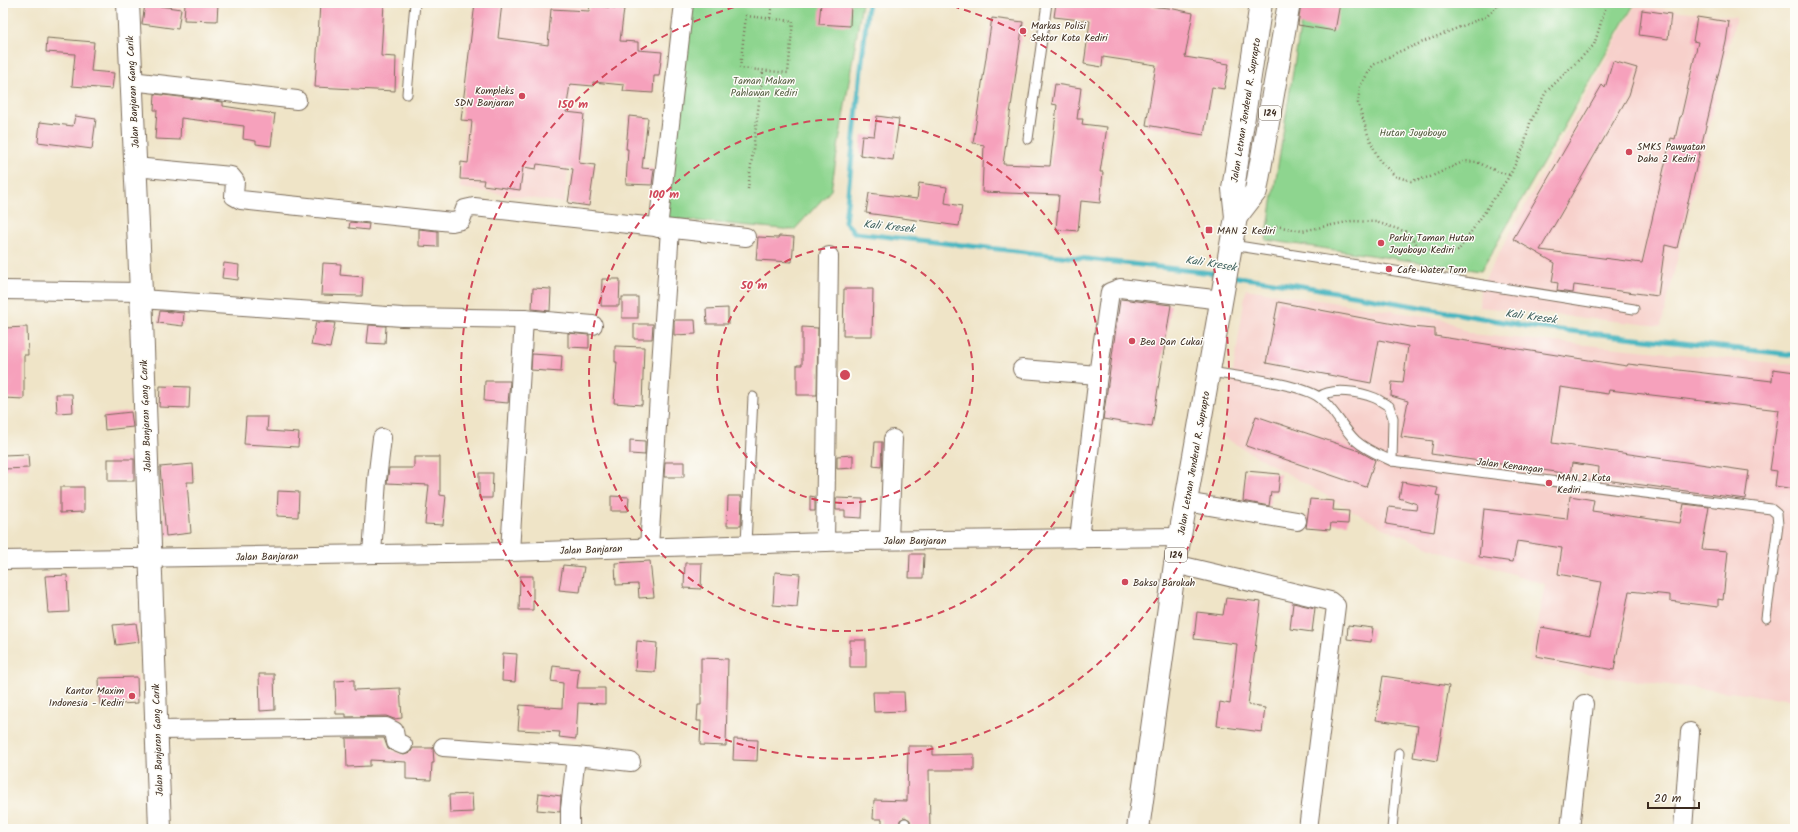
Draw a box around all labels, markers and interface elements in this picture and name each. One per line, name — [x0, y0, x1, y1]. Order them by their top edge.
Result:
place label: Markas Polisi Sektor Kota Kediri — [1031, 18, 1108, 46]
marker: Markas Polisi Sektor Kota Kediri — [1018, 26, 1028, 36]
street label: Jalan Banjaran Gang Carik — [122, 35, 144, 149]
street label: Jalan Letnan Jenderal R. Suprapto — [1227, 36, 1265, 183]
park label: Taman Makam Pahlawan Kediri — [731, 73, 798, 101]
place label: Kompleks SDN Banjaran — [455, 83, 515, 111]
marker: Kompleks SDN Banjaran — [517, 91, 527, 101]
text: 150 m — [558, 95, 588, 114]
road number: 124 — [1259, 106, 1281, 120]
park label: Hutan Joyoboyo — [1380, 125, 1447, 141]
place label: SMKS Pawyatan Daha 2 Kediri — [1637, 139, 1706, 167]
marker: SMKS Pawyatan Daha 2 Kediri — [1624, 147, 1634, 157]
text: 100 m — [649, 185, 679, 204]
water label: Kali Kresek — [862, 215, 917, 239]
place label: MAN 2 Kediri — [1217, 223, 1276, 239]
marker: MAN 2 Kediri — [1204, 225, 1214, 235]
place label: Parkir Taman Hutan Joyoboyo Kediri — [1389, 230, 1474, 258]
marker: Parkir Taman Hutan Joyoboyo Kediri — [1376, 238, 1386, 248]
water label: Kali Kresek — [1184, 251, 1239, 277]
place label: Cafe Water Torn — [1397, 262, 1467, 278]
marker: Cafe Water Torn — [1384, 264, 1394, 274]
text: 50 m — [740, 276, 768, 295]
water label: Kali Kresek — [1504, 305, 1559, 330]
place label: Bea Dan Cukai — [1140, 334, 1203, 350]
marker: Bea Dan Cukai — [1127, 336, 1137, 346]
street label: Jalan Banjaran Gang Carik — [136, 359, 156, 473]
centre of rings — [838, 368, 852, 382]
street label: Jalan Letnan Jenderal R. Suprapto — [1173, 390, 1215, 536]
street label: Jalan Kenangan — [1476, 454, 1544, 478]
place label: MAN 2 Kota Kediri — [1557, 470, 1611, 498]
marker: MAN 2 Kota Kediri — [1544, 478, 1554, 488]
street label: Jalan Banjaran — [884, 533, 946, 549]
street label: Jalan Banjaran — [559, 541, 623, 559]
street label: Jalan Banjaran — [235, 548, 299, 566]
road number: 124 — [1165, 548, 1187, 562]
place label: Bakso Barokah — [1133, 575, 1195, 591]
marker: Bakso Barokah — [1120, 577, 1130, 587]
place label: Kantor Maxim Indonesia - Kediri — [49, 683, 125, 711]
street label: Jalan Banjaran Gang Carik — [148, 683, 168, 797]
marker: Kantor Maxim Indonesia - Kediri — [127, 691, 137, 701]
scale bar — [1648, 784, 1699, 810]
text: 20 m — [1654, 789, 1682, 808]

